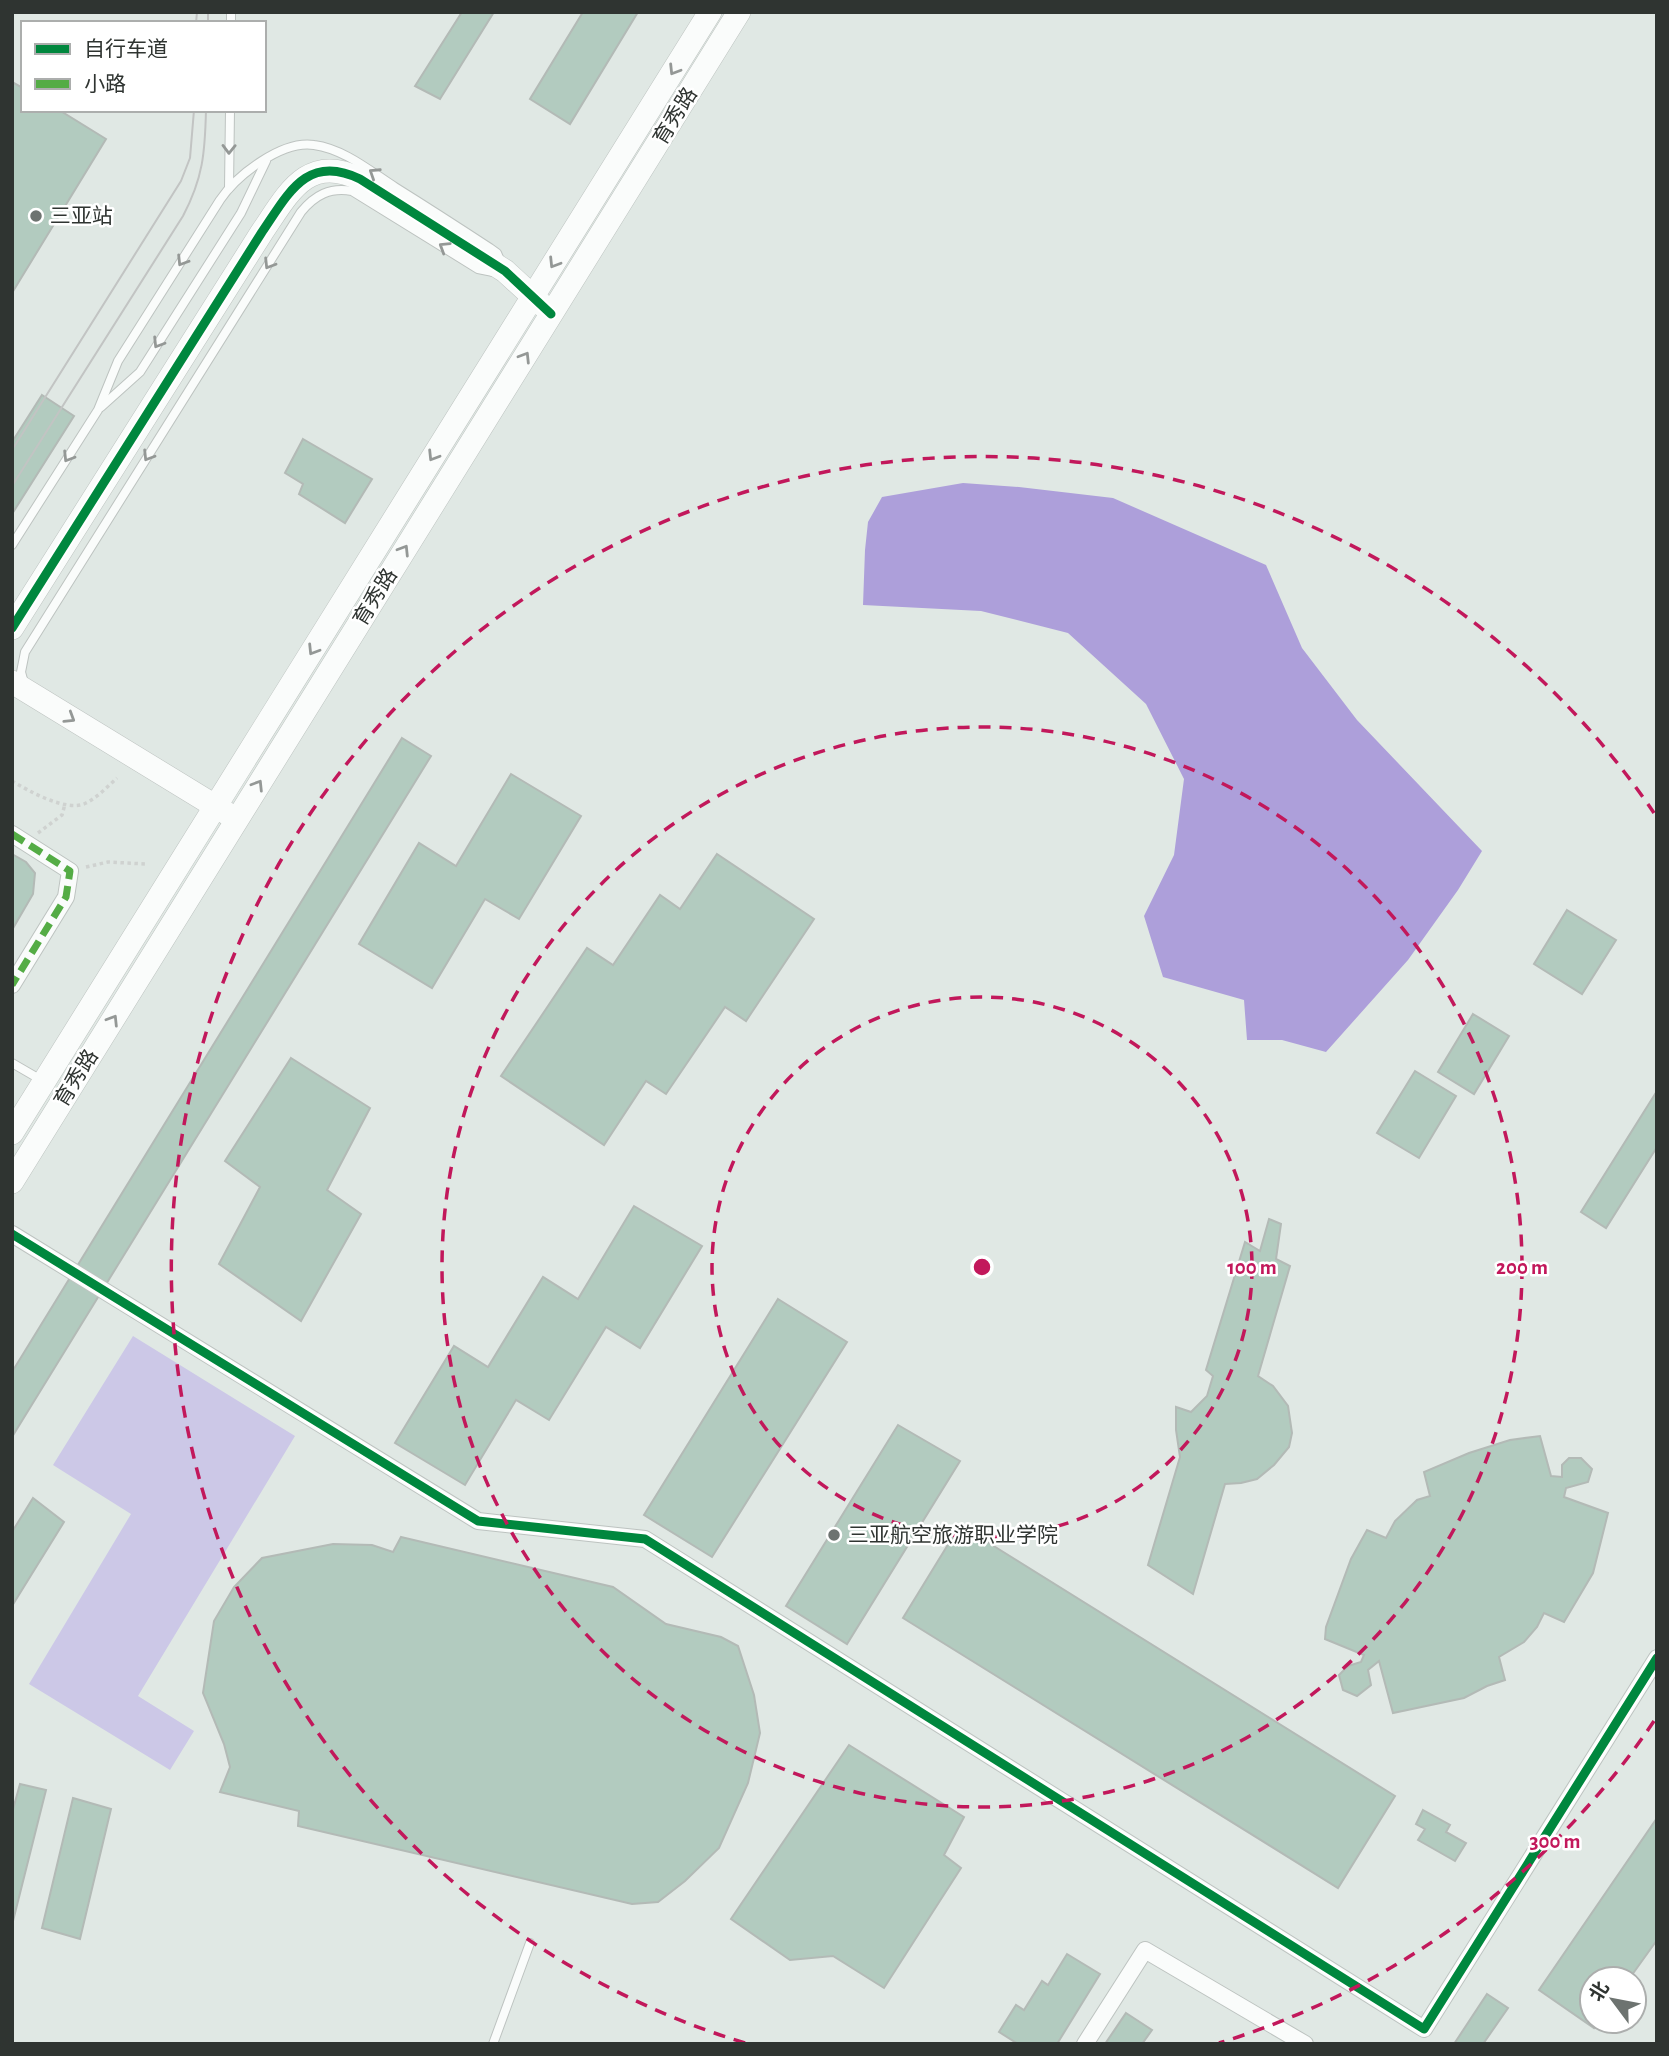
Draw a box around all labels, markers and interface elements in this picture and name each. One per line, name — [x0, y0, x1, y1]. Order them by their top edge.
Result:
legend — [21, 21, 266, 112]
text: 自行车道 — [84, 38, 168, 60]
one-way arrow — [670, 63, 683, 76]
text: 小路 — [84, 73, 126, 95]
street label: 育秀路 — [649, 83, 701, 149]
one-way arrow — [221, 144, 237, 155]
one-way arrow — [369, 169, 382, 182]
place label: 三亚站 — [50, 205, 113, 227]
marker: 三亚站 — [28, 208, 44, 224]
one-way arrow — [438, 242, 451, 255]
one-way arrow — [177, 253, 190, 266]
one-way arrow — [549, 255, 562, 268]
one-way arrow — [264, 256, 277, 269]
one-way arrow — [154, 336, 167, 349]
one-way arrow — [516, 352, 529, 365]
one-way arrow — [64, 449, 77, 462]
one-way arrow — [144, 449, 157, 462]
one-way arrow — [429, 449, 442, 462]
one-way arrow — [396, 545, 409, 558]
street label: 育秀路 — [349, 564, 401, 630]
one-way arrow — [309, 642, 322, 655]
one-way arrow — [63, 709, 76, 722]
one-way arrow — [250, 779, 263, 792]
one-way arrow — [104, 1014, 117, 1027]
street label: 育秀路 — [50, 1045, 102, 1111]
centre of rings — [970, 1255, 994, 1279]
text: 100 m — [1227, 1257, 1277, 1278]
text: 200 m — [1496, 1257, 1548, 1278]
place label: 三亚航空旅游职业学院 — [848, 1524, 1058, 1546]
marker: 三亚航空旅游职业学院 — [826, 1527, 842, 1543]
text: 300 m — [1529, 1831, 1581, 1852]
north arrow — [1578, 1965, 1648, 2035]
text: 北 — [1586, 1978, 1613, 2005]

